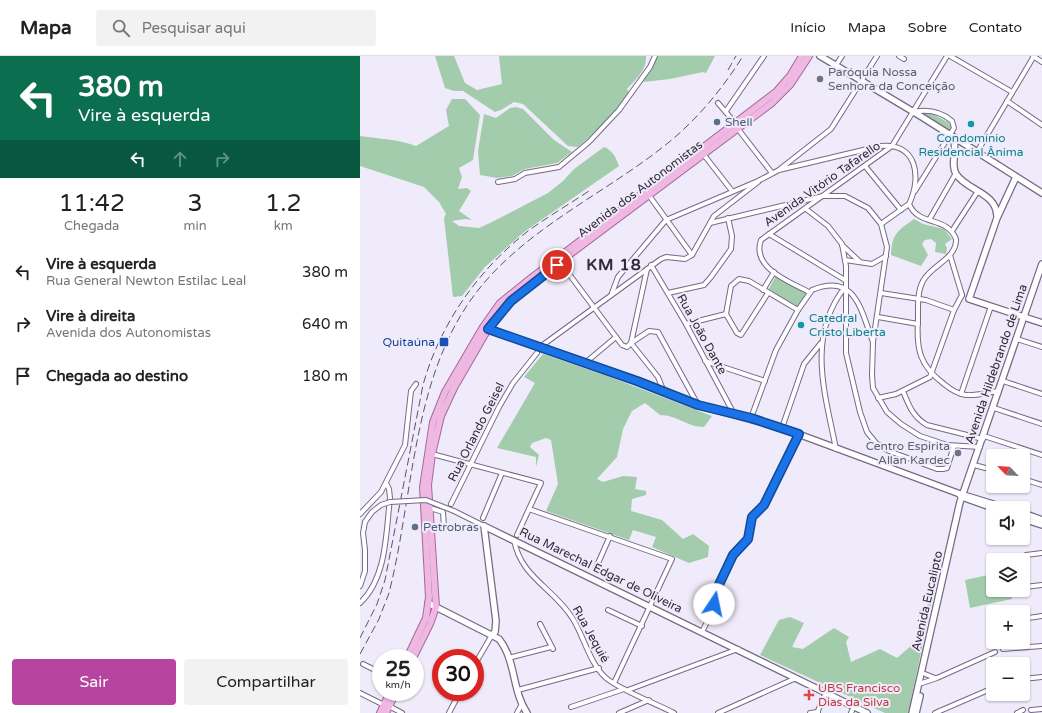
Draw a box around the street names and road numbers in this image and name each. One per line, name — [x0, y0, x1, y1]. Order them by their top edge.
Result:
street label: Avenida dos Autonomistas — [575, 137, 705, 240]
street label: Avenida Vitório Tafarello — [761, 138, 883, 230]
street label: Avenida Hildebrando de Lima — [962, 282, 1030, 446]
street label: Rua João Dante — [674, 291, 730, 377]
street label: Rua Orlando Geisel — [445, 380, 507, 484]
street label: Rua Marechal Edgar de Oliveira — [517, 524, 685, 616]
street label: Avenida Eucalipto — [909, 549, 945, 653]
street label: Rua Jequié — [570, 603, 612, 665]

